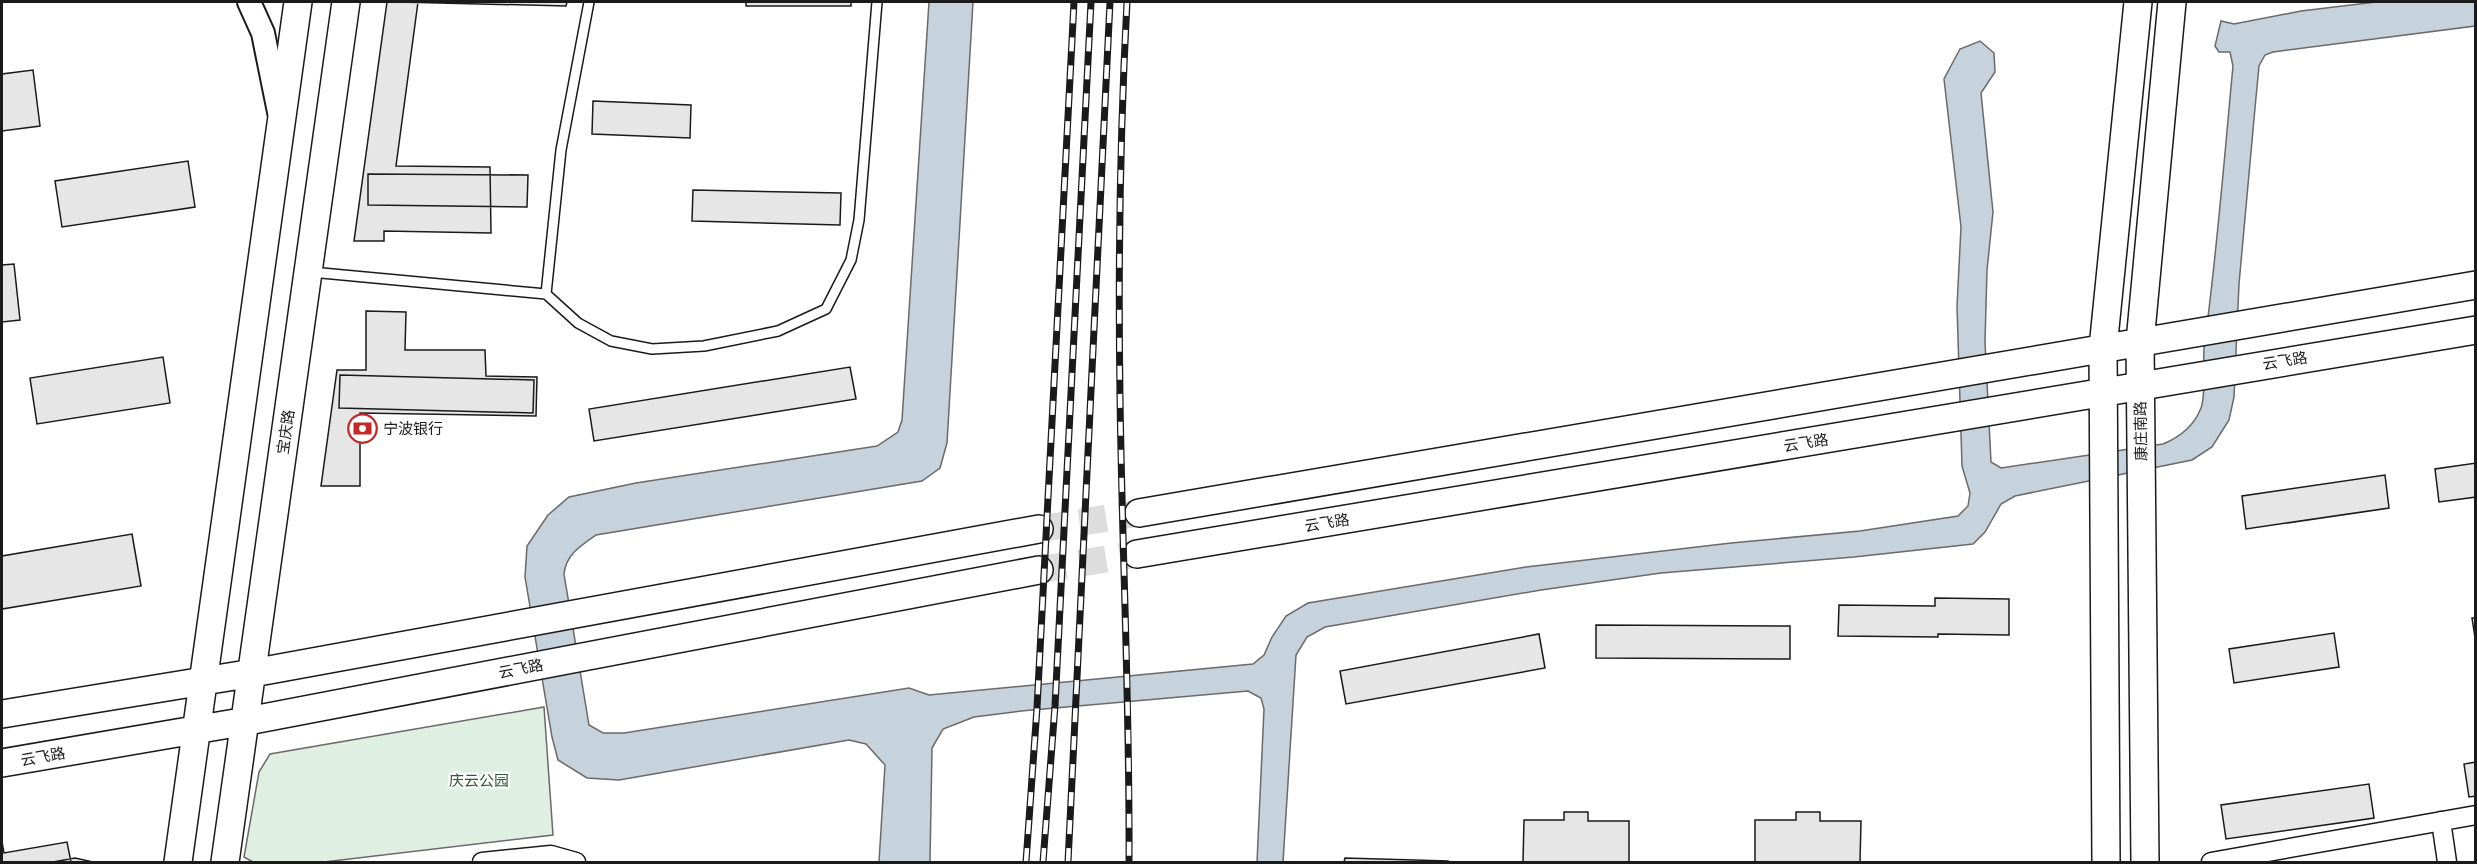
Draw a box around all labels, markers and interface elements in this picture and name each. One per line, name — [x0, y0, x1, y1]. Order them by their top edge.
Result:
street label: 云飞路 — [2261, 347, 2309, 374]
street label: 康庄南路 — [2129, 401, 2152, 461]
street label: 宝庆路 — [272, 408, 299, 456]
bank icon: 宁波银行 — [346, 413, 378, 445]
place label: 宁波银行 — [383, 418, 443, 439]
street label: 云飞路 — [1782, 429, 1830, 456]
street label: 云飞路 — [1303, 509, 1351, 536]
street label: 云飞路 — [497, 654, 545, 683]
street label: 云飞路 — [19, 742, 67, 771]
park label: 庆云公园 — [449, 770, 509, 791]

